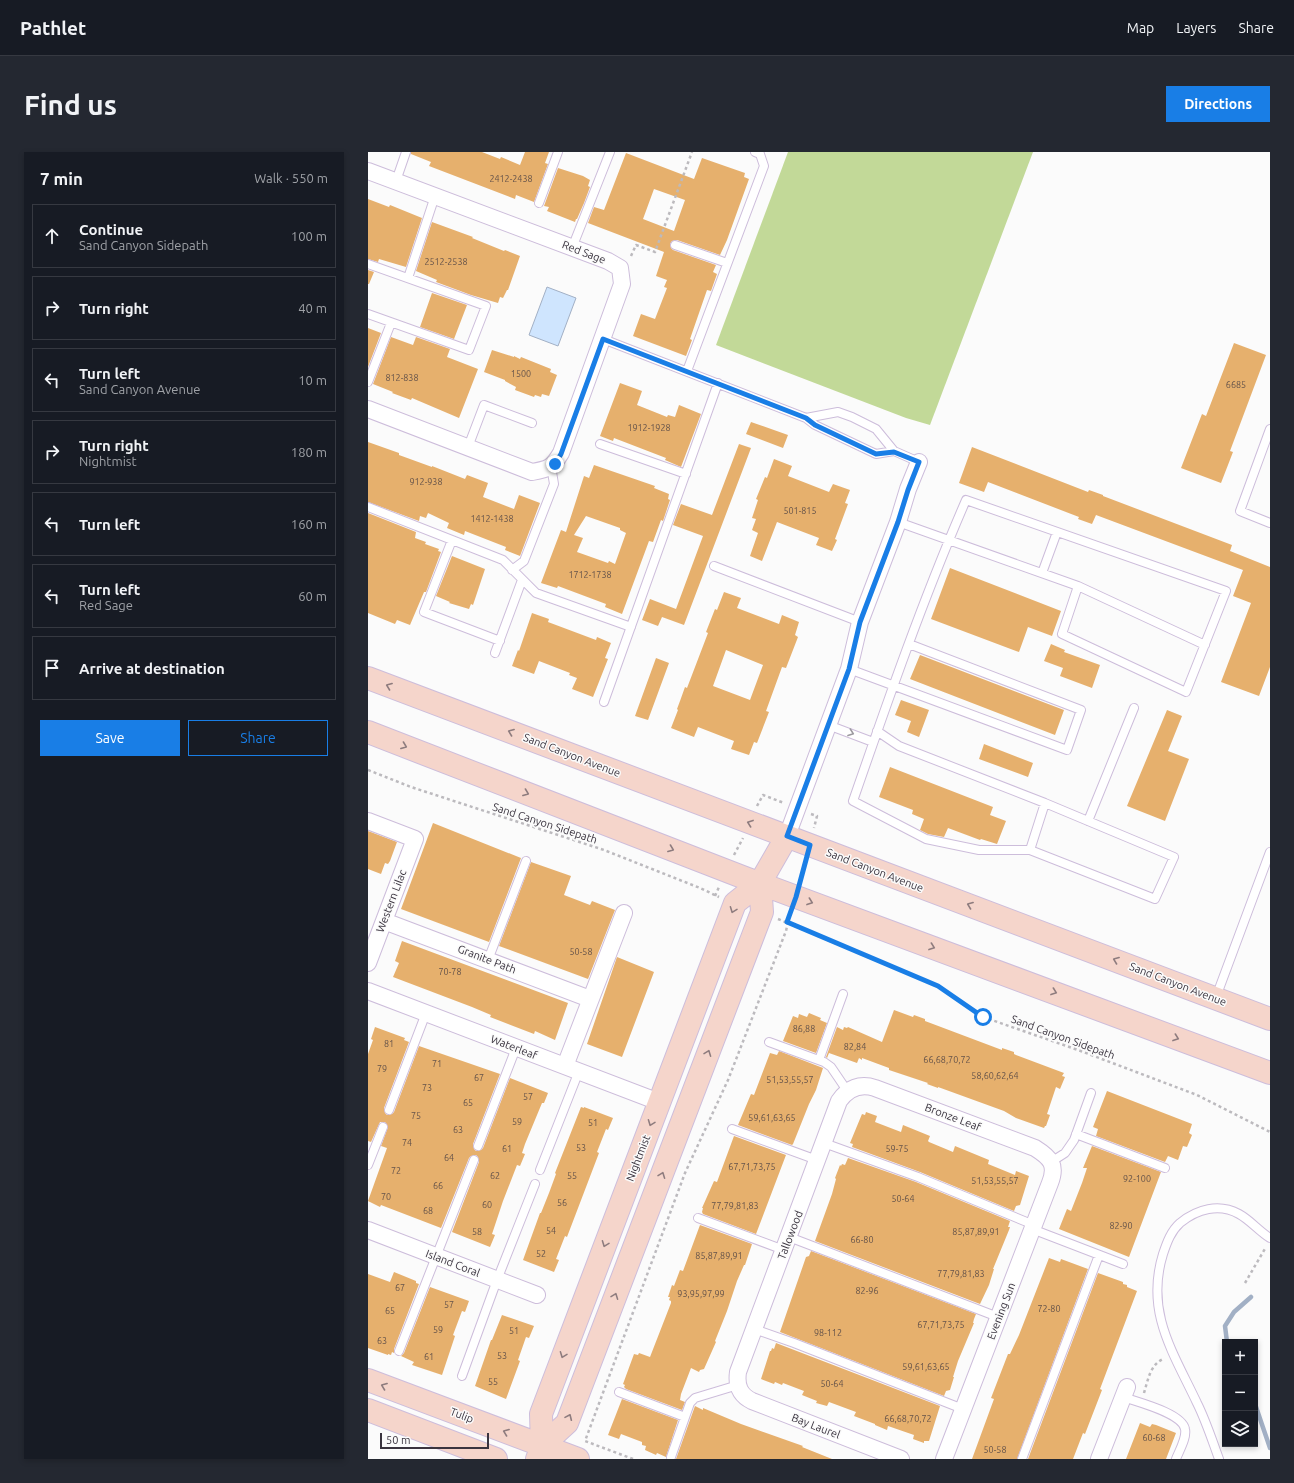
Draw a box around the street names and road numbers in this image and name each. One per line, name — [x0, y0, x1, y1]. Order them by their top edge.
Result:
street label: Red Sage — [561, 238, 607, 266]
street label: Sand Canyon Avenue — [522, 731, 622, 779]
street label: Sand Canyon Sidepath — [491, 800, 599, 846]
street label: Sand Canyon Avenue — [825, 846, 925, 894]
street label: Western Lilac — [374, 868, 408, 934]
street label: Granite Path — [456, 942, 518, 976]
street label: Sand Canyon Avenue — [1128, 960, 1228, 1008]
street label: Sand Canyon Sidepath — [1010, 1013, 1116, 1061]
street label: Waterleaf — [489, 1033, 540, 1062]
street label: Bronze Leaf — [923, 1101, 983, 1133]
street label: Nightmist — [624, 1132, 653, 1183]
street label: Tallowood — [775, 1209, 805, 1261]
street label: Island Coral — [424, 1247, 482, 1279]
street label: Evening Sun — [985, 1281, 1017, 1341]
street label: Tulip — [449, 1405, 475, 1425]
street label: Bay Laurel — [790, 1411, 842, 1441]

